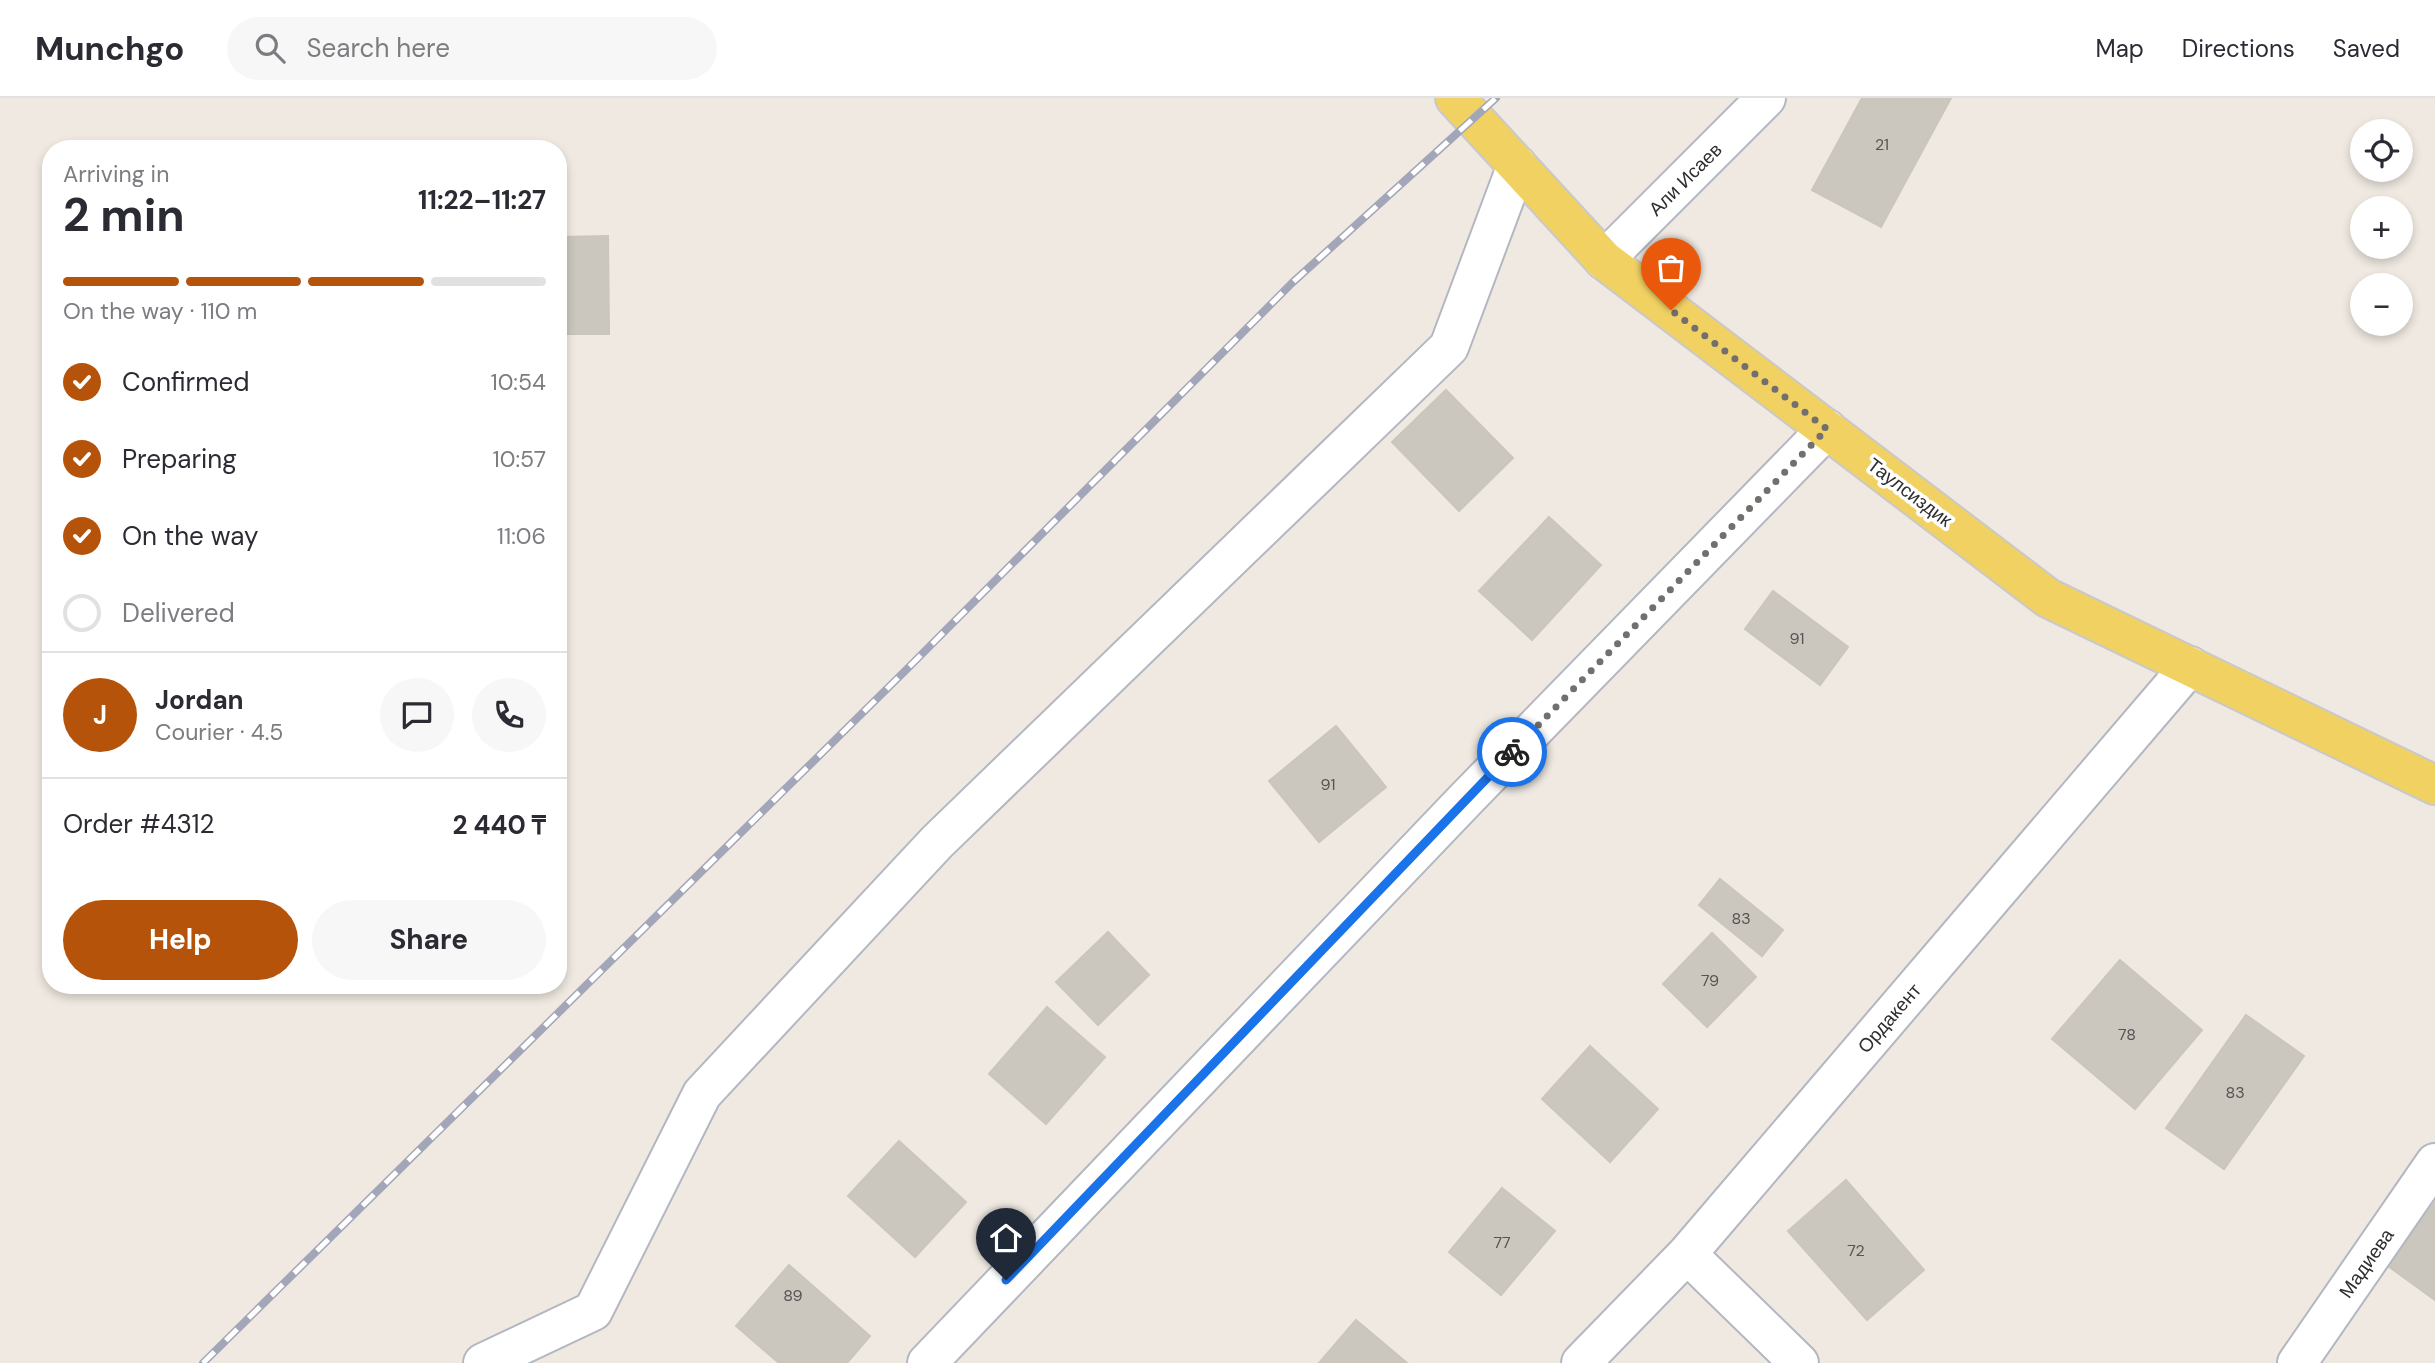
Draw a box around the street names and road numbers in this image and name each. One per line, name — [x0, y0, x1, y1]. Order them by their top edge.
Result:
street label: Али Исаев — [1643, 137, 1727, 221]
street label: Таулсиздик — [1862, 452, 1958, 533]
street label: Ордакент — [1852, 978, 1927, 1059]
street label: Мадиева — [2333, 1223, 2400, 1303]

